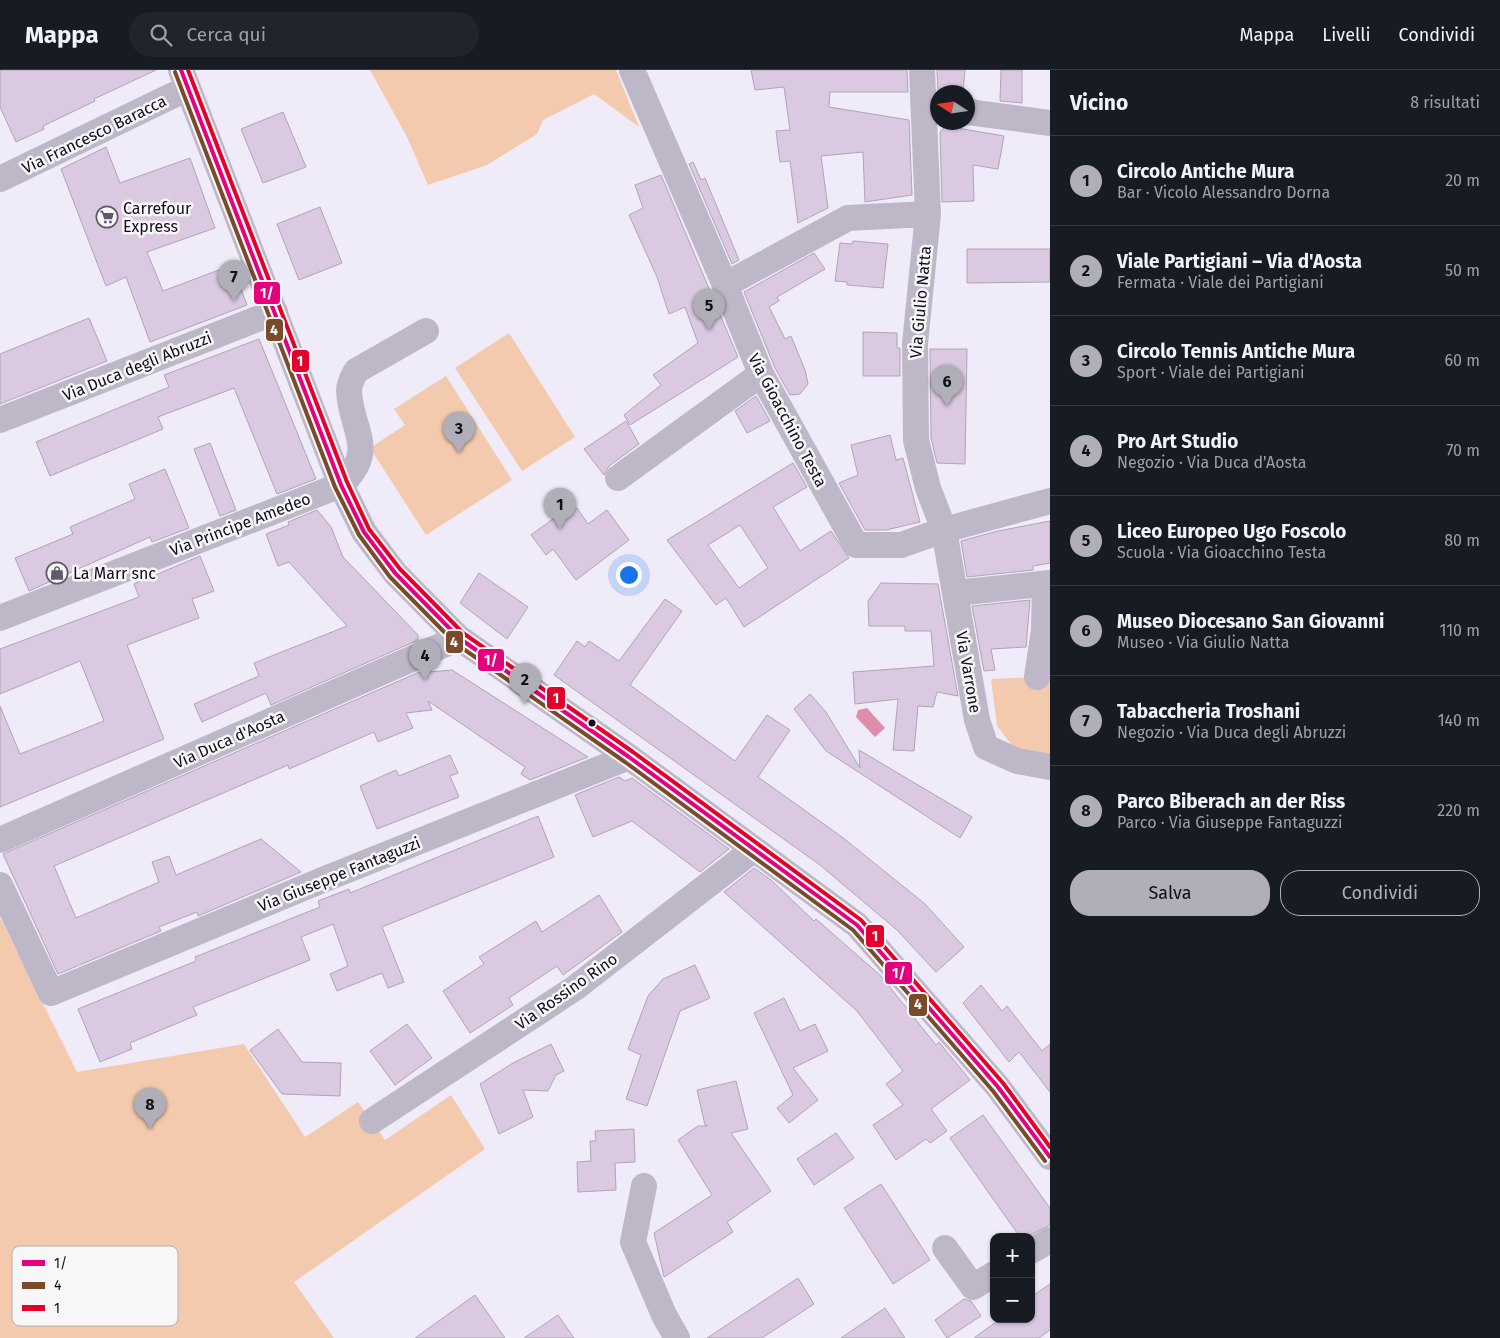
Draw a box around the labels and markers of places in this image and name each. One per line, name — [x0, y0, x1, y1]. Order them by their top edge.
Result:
place label: Carrefour Express — [123, 199, 192, 236]
supermarket icon: Carrefour Express — [95, 205, 119, 229]
pin: 7 — [218, 260, 250, 301]
pin: 5 — [693, 289, 725, 330]
pin: 6 — [931, 365, 963, 406]
pin: 3 — [443, 412, 475, 453]
pin: 1 — [544, 488, 576, 529]
shop icon: La Marr snc — [45, 561, 69, 585]
place label: La Marr snc — [73, 564, 156, 583]
pin: 4 — [409, 639, 441, 680]
pin: 2 — [509, 663, 541, 704]
unlabelled marker — [587, 718, 597, 728]
pin: 8 — [134, 1088, 166, 1129]

